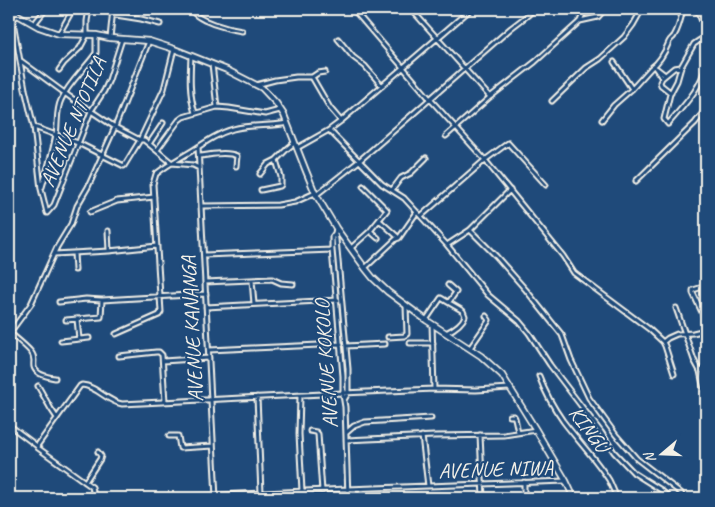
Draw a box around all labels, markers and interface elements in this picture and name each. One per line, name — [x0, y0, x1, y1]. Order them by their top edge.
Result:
street label: AVENUE NTOTILA — [34, 52, 112, 191]
street label: AVENUE KANANGA — [175, 254, 209, 402]
street label: AVENUE KOKOLO — [308, 296, 343, 429]
street label: KINGU — [563, 401, 617, 460]
north arrow — [638, 430, 688, 480]
text: N — [640, 449, 660, 465]
street label: AVENUE NIWA — [438, 454, 554, 484]

